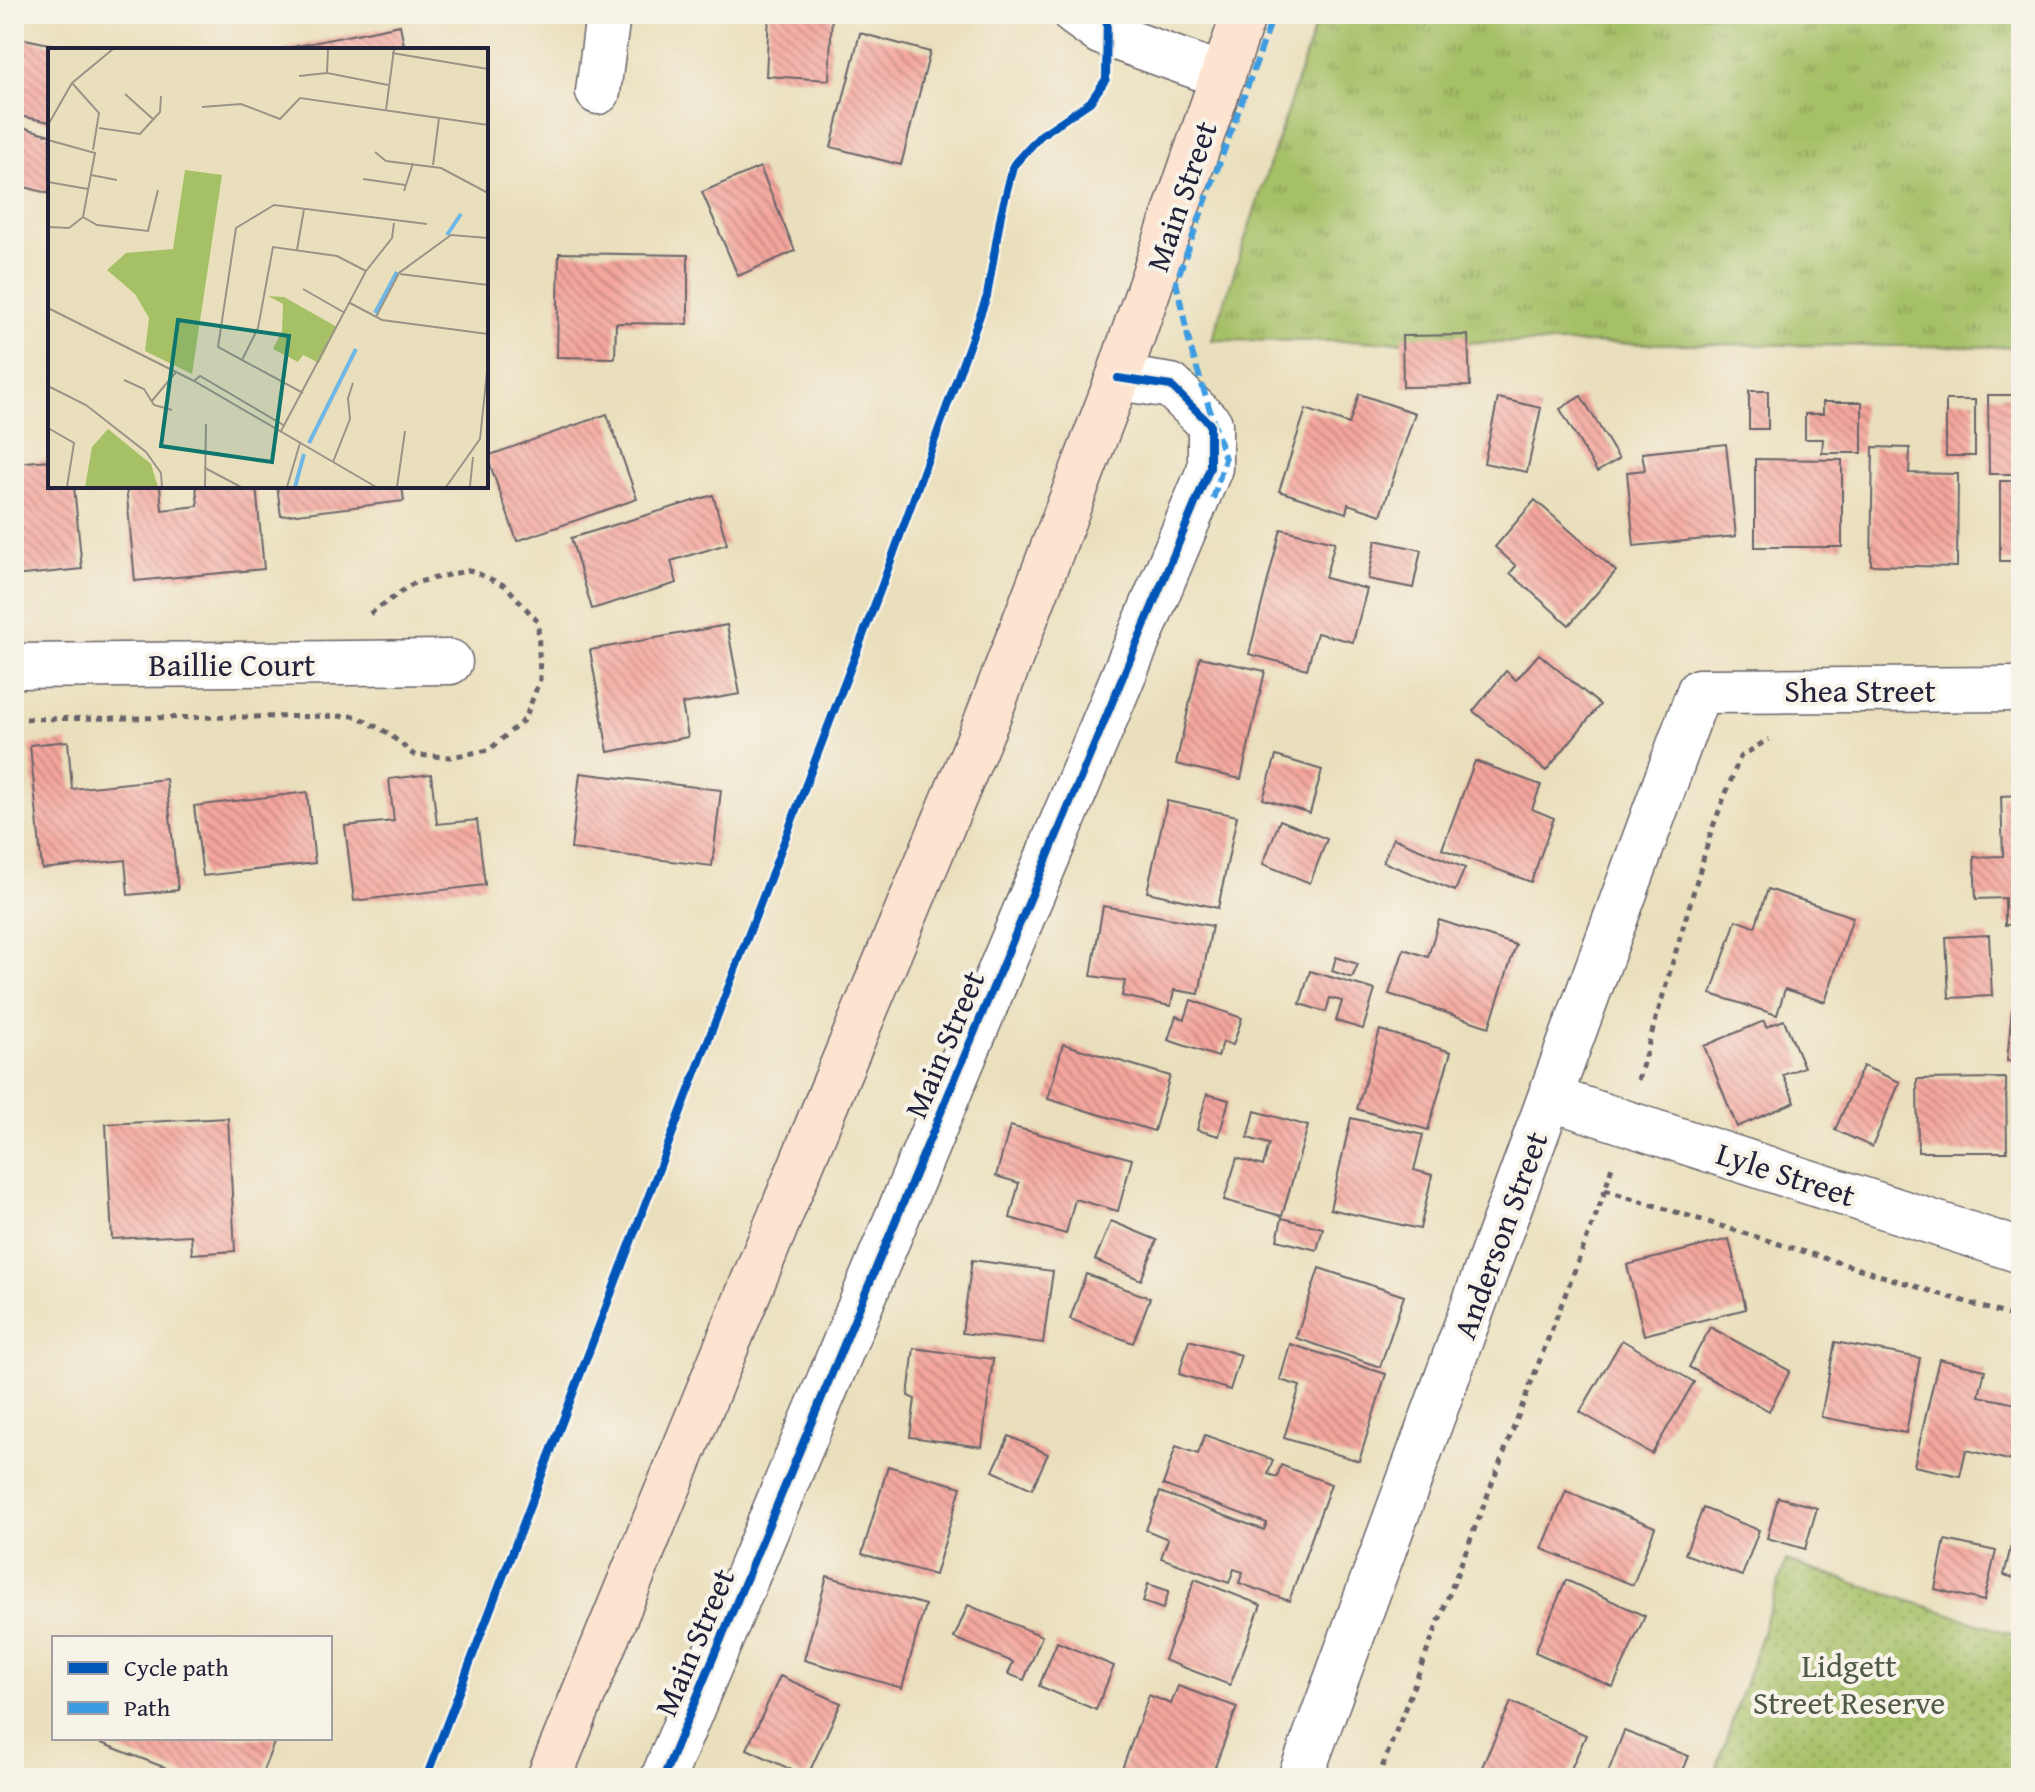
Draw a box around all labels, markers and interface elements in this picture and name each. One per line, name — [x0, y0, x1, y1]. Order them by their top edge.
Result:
inset map — [48, 48, 488, 488]
street label: Main Street — [1133, 114, 1229, 278]
street label: Baillie Court — [149, 641, 315, 688]
street label: Shea Street — [1784, 667, 1936, 714]
street label: Main Street — [892, 963, 996, 1125]
street label: Anderson Street — [1441, 1125, 1559, 1345]
street label: Lyle Street — [1710, 1129, 1862, 1219]
street label: Main Street — [642, 1561, 746, 1723]
legend — [52, 1636, 332, 1740]
park label: Lidgett Street Reserve — [1753, 1642, 1945, 1726]
text: Cycle path — [124, 1650, 229, 1685]
text: Path — [124, 1690, 171, 1725]

